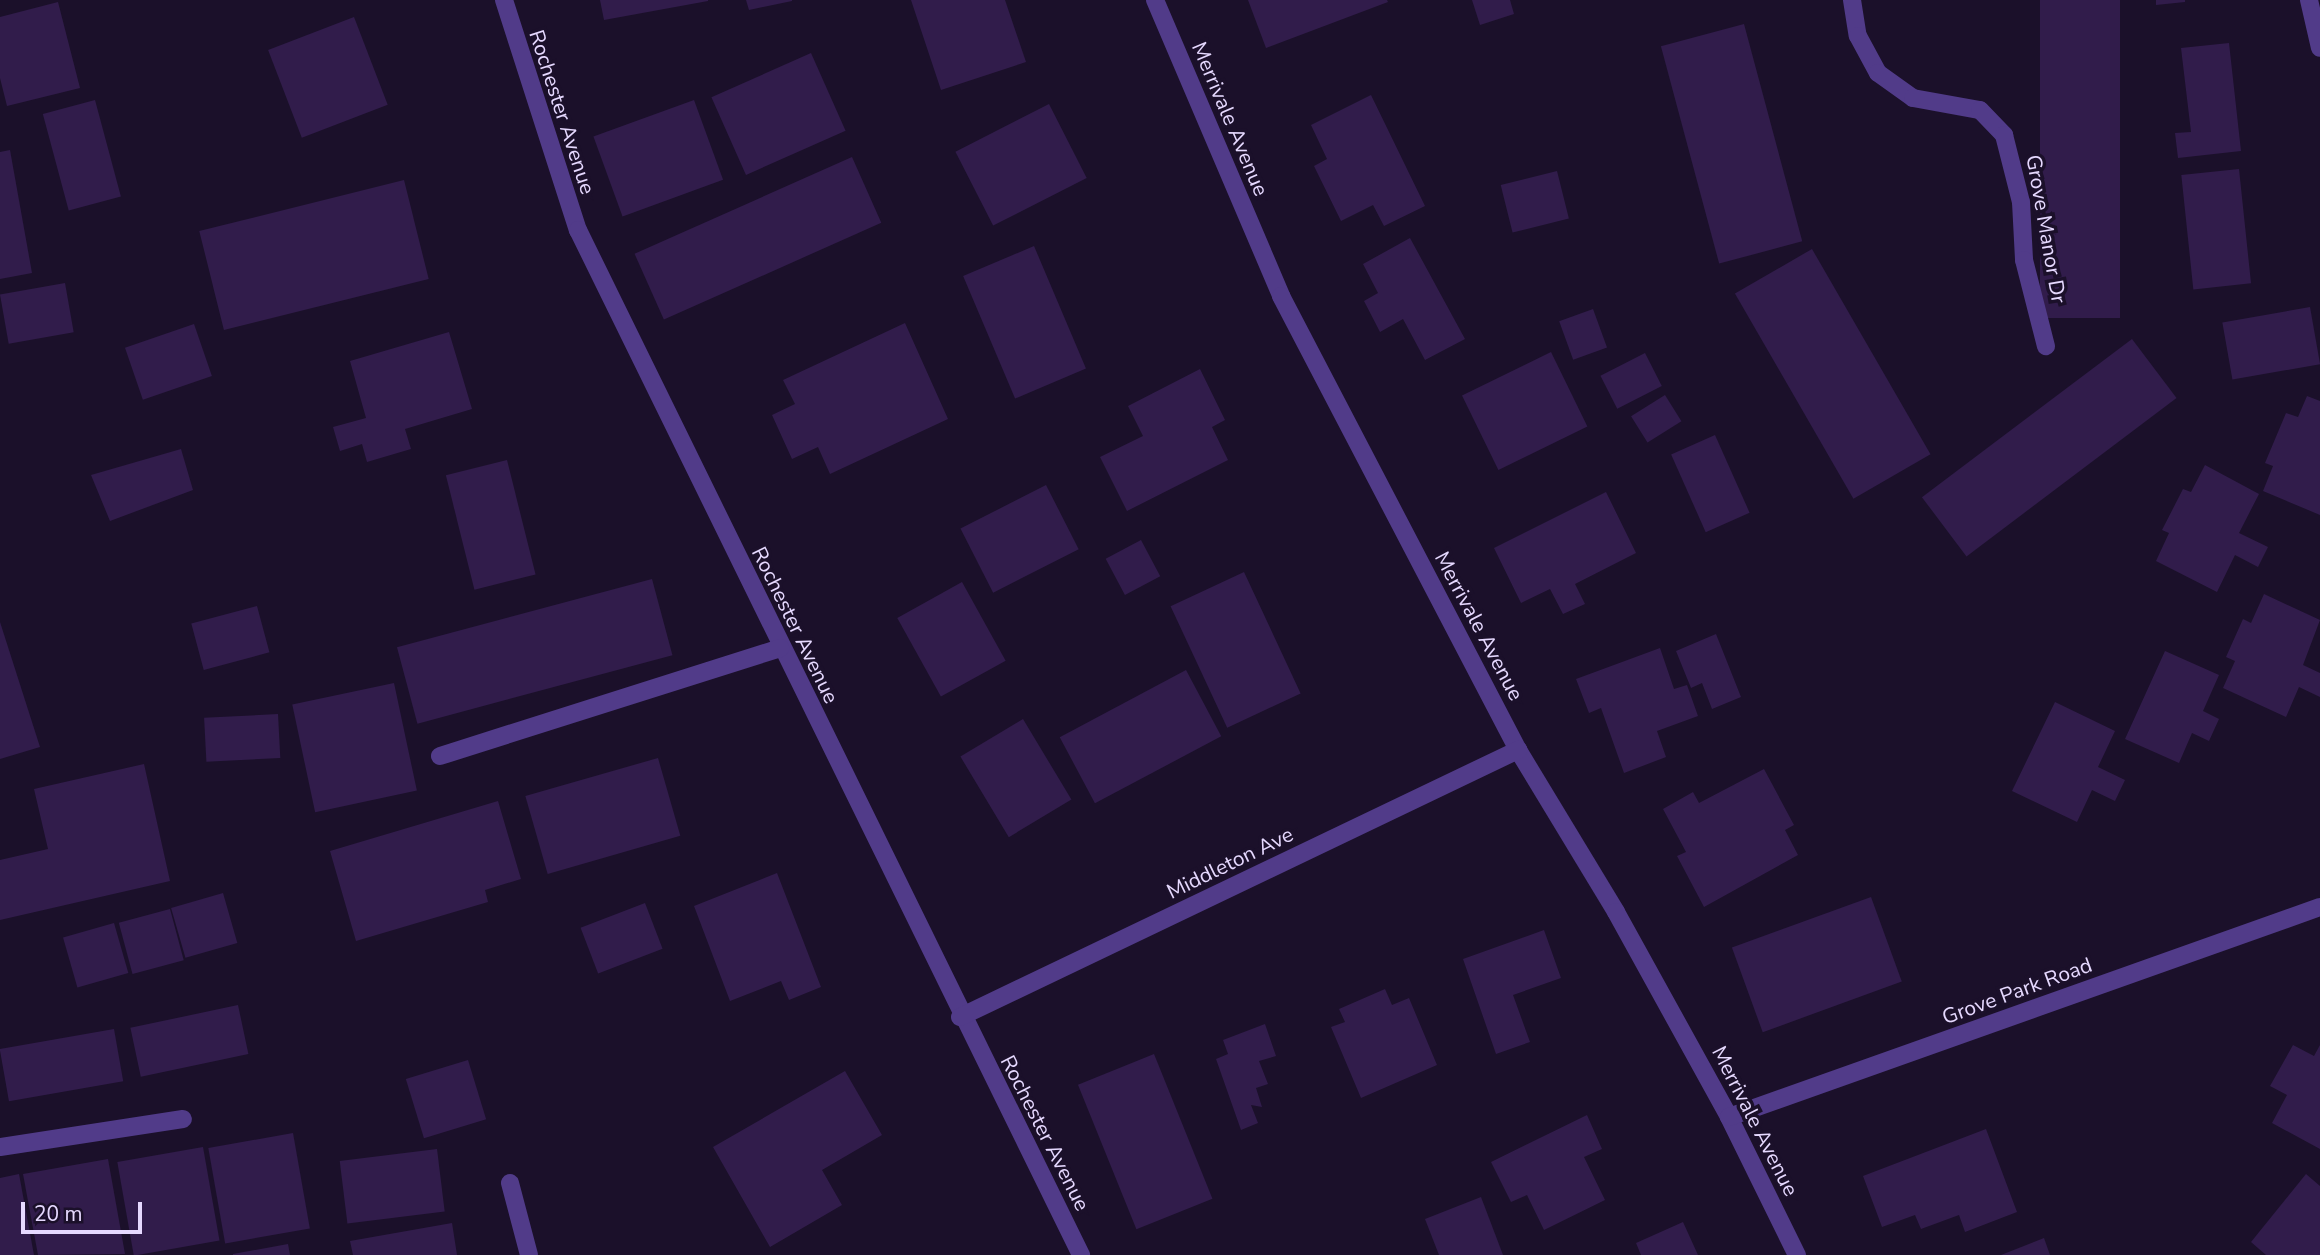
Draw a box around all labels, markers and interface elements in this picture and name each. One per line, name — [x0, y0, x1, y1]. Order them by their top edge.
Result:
street label: Rochester Avenue — [524, 27, 600, 197]
street label: Merrivale Avenue — [1186, 38, 1274, 200]
street label: Grove Manor Dr — [2021, 153, 2071, 305]
street label: Rochester Avenue — [746, 543, 844, 707]
street label: Merrivale Avenue — [1429, 547, 1529, 705]
street label: Middleton Ave — [1163, 822, 1297, 904]
street label: Grove Park Road — [1939, 952, 2095, 1030]
street label: Merrivale Avenue — [1706, 1042, 1804, 1200]
street label: Rochester Avenue — [995, 1051, 1095, 1215]
scale bar — [24, 1188, 145, 1232]
text: 20 m — [34, 1200, 83, 1228]

